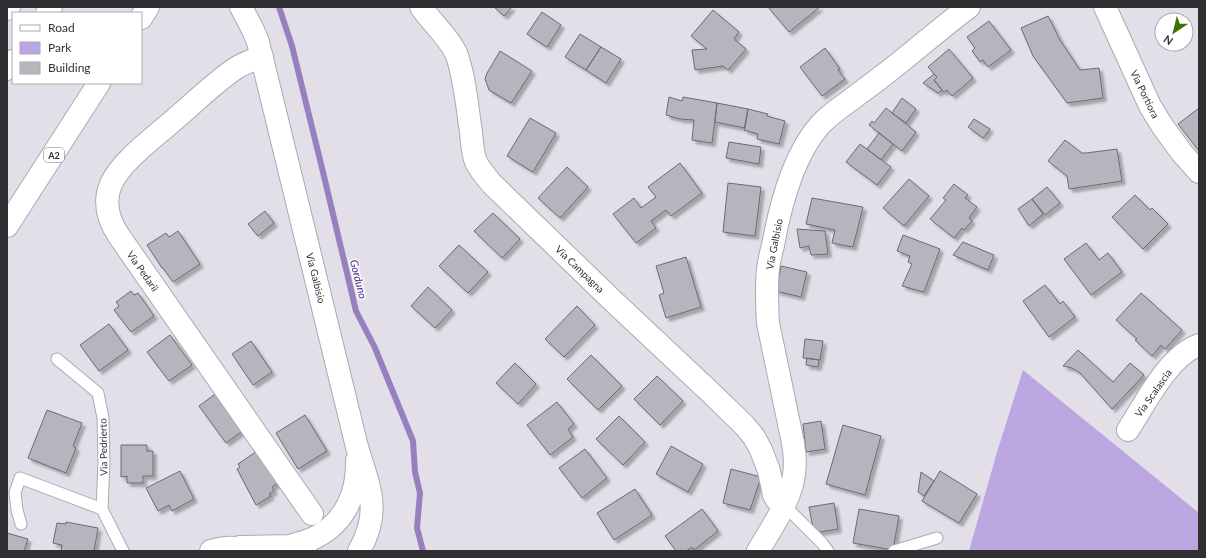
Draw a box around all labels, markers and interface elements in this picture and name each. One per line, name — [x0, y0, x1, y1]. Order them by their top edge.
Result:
legend — [12, 12, 142, 84]
north arrow — [1154, 12, 1194, 52]
text: Road — [48, 20, 75, 35]
text: N — [1161, 33, 1175, 48]
text: Park — [48, 40, 72, 55]
text: Building — [48, 60, 91, 75]
street label: Via Portiora — [1128, 68, 1162, 120]
road number: A2 — [44, 148, 64, 162]
street label: Via Galbisio — [763, 217, 785, 271]
street label: Via Campagna — [553, 243, 607, 295]
street label: Via Pedarii — [125, 248, 161, 294]
street label: Via Galbisio — [304, 251, 328, 305]
water label: Gorduno — [348, 258, 370, 300]
street label: Via Scalascia — [1132, 367, 1174, 419]
street label: Via Pedrierto — [96, 418, 110, 476]

